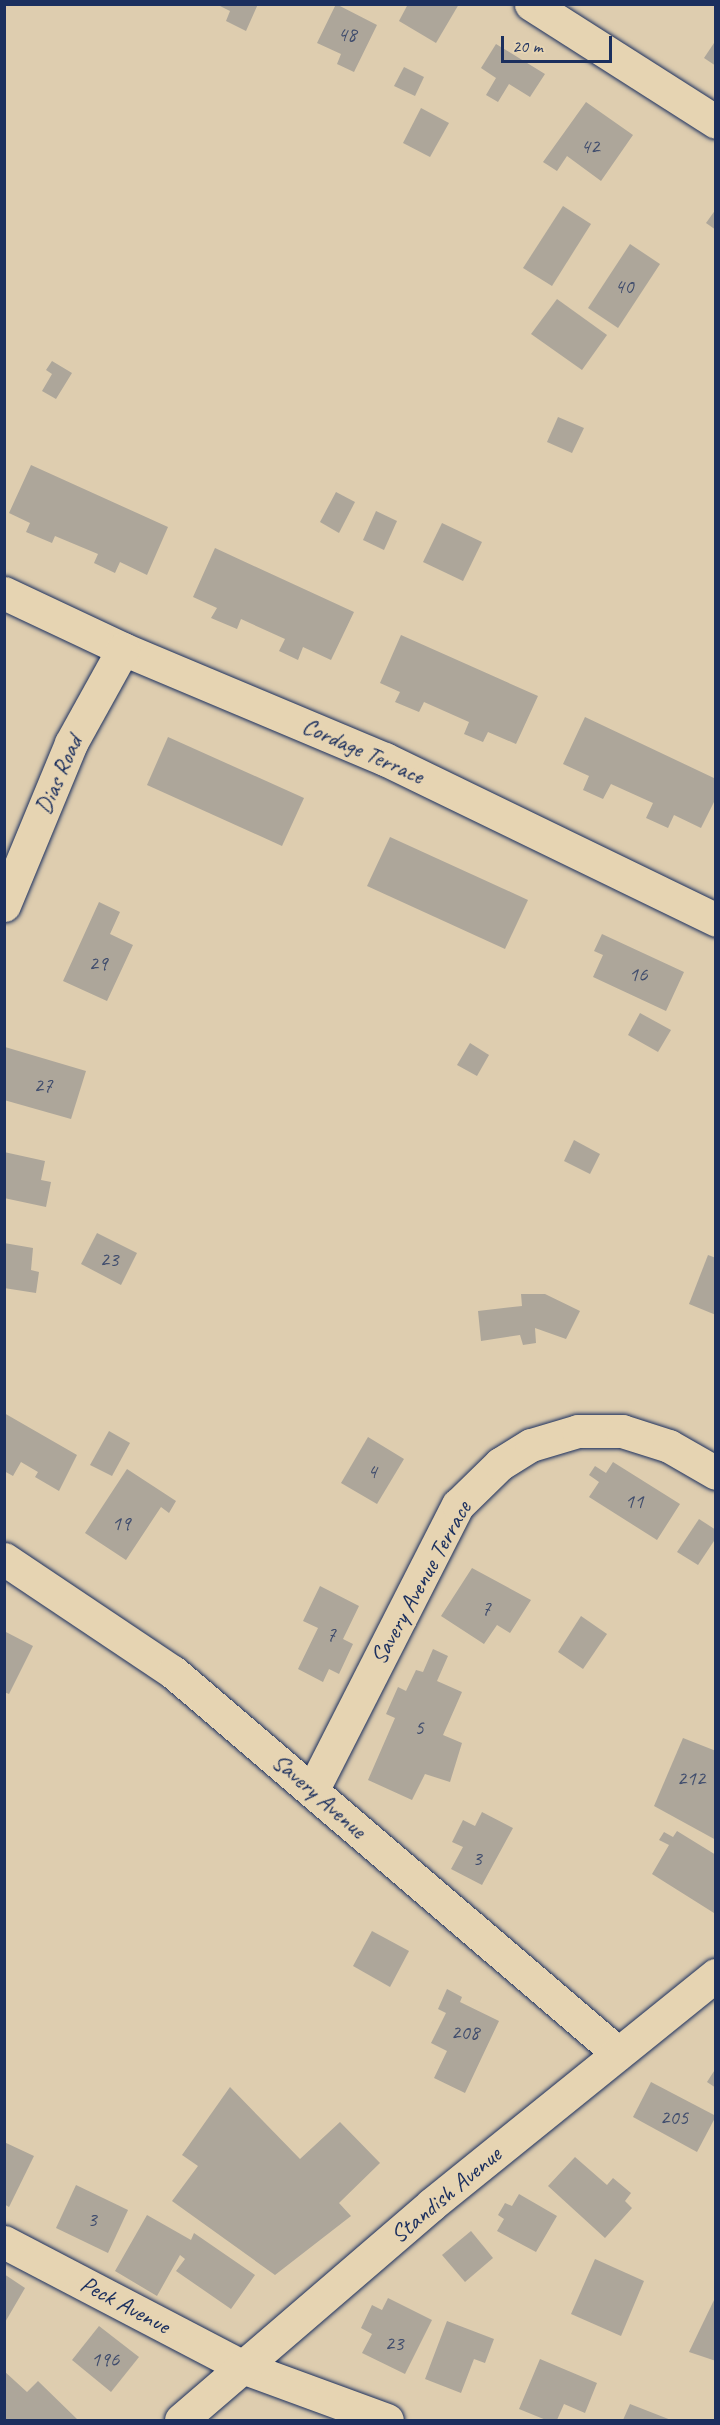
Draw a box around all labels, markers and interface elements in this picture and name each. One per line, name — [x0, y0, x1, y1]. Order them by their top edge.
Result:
house number: 48 — [338, 21, 356, 47]
scale bar — [504, 24, 615, 62]
text: 20 m — [512, 35, 543, 57]
house number: 42 — [581, 133, 599, 159]
house number: 40 — [615, 273, 633, 299]
street label: Cordage Terrace — [298, 711, 428, 791]
street label: Dias Road — [29, 731, 89, 819]
house number: 29 — [89, 950, 107, 976]
house number: 16 — [629, 961, 647, 987]
house number: 27 — [34, 1072, 52, 1098]
house number: 23 — [100, 1246, 118, 1272]
house number: 4 — [367, 1458, 377, 1484]
house number: 11 — [625, 1488, 643, 1514]
street label: Savery Avenue Terrace — [365, 1497, 477, 1669]
house number: 19 — [112, 1510, 130, 1536]
house number: 7 — [481, 1595, 491, 1621]
house number: 7 — [326, 1621, 336, 1647]
house number: 5 — [414, 1714, 424, 1740]
street label: Savery Avenue — [266, 1747, 372, 1845]
house number: 212 — [677, 1765, 705, 1791]
house number: 3 — [472, 1845, 482, 1871]
house number: 208 — [451, 2019, 479, 2045]
house number: 205 — [660, 2104, 688, 2130]
street label: Standish Avenue — [385, 2140, 507, 2250]
house number: 3 — [87, 2206, 97, 2232]
street label: Peck Avenue — [76, 2270, 174, 2340]
house number: 23 — [385, 2330, 403, 2356]
house number: 196 — [91, 2346, 119, 2372]

